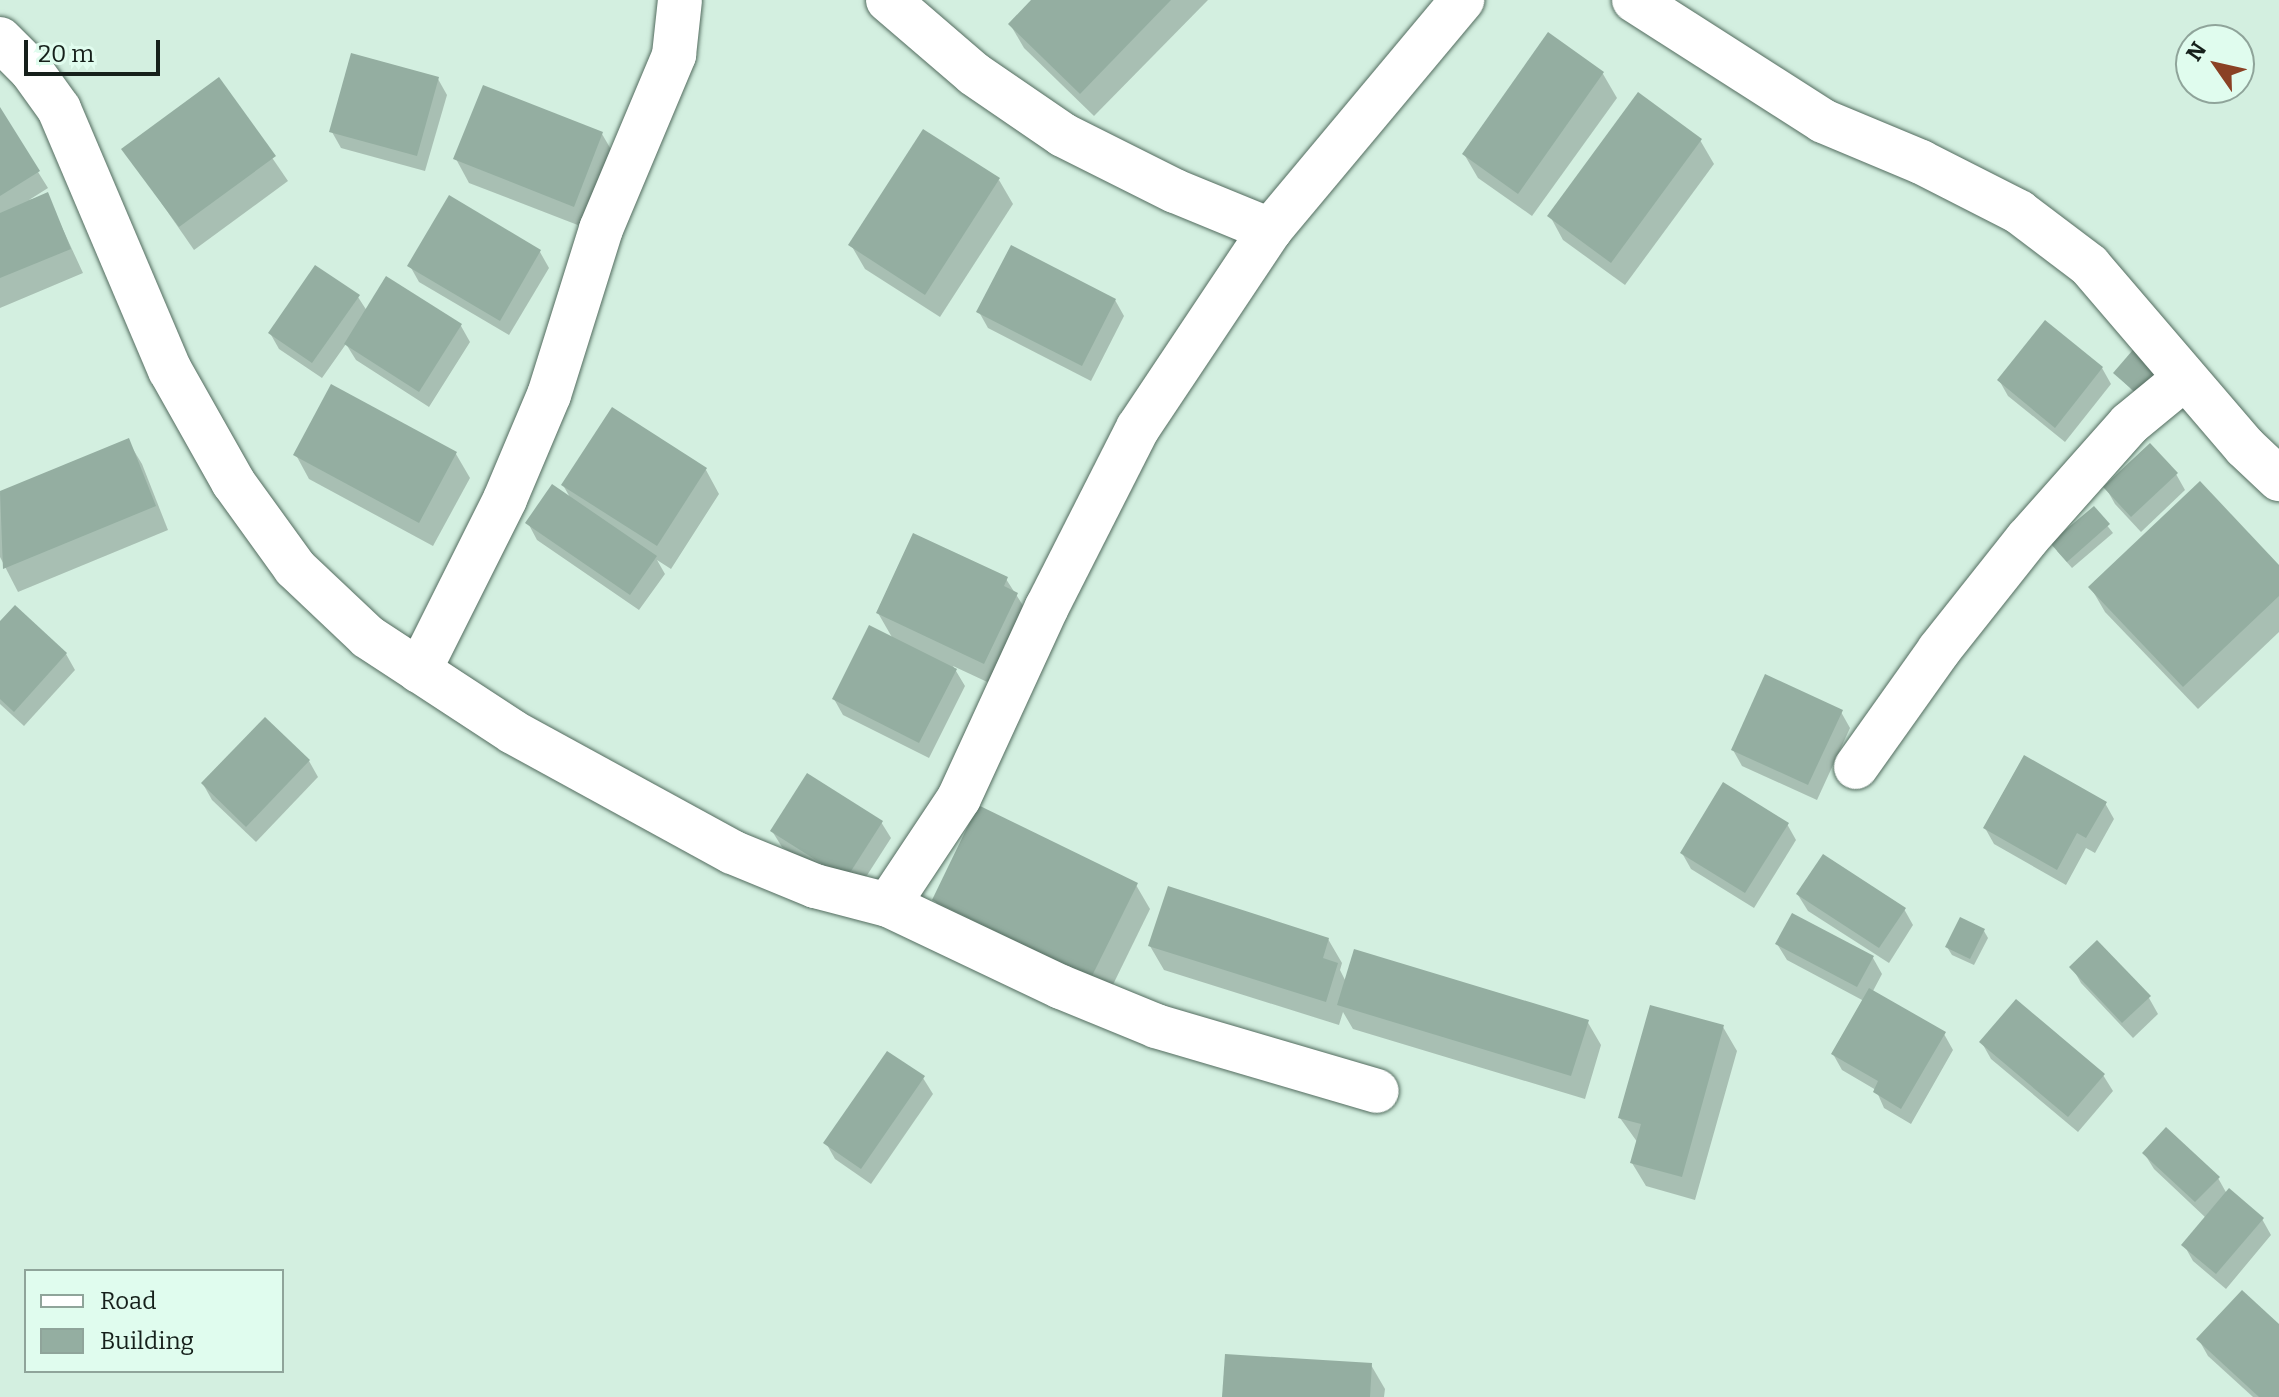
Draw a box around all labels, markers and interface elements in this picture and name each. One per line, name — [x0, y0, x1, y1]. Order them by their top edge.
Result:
scale bar — [28, 24, 164, 74]
north arrow — [2175, 24, 2255, 104]
text: N — [2180, 37, 2212, 66]
text: 20 m — [38, 40, 94, 68]
legend — [24, 1269, 284, 1373]
text: Road — [100, 1287, 156, 1315]
text: Building — [100, 1327, 194, 1355]

